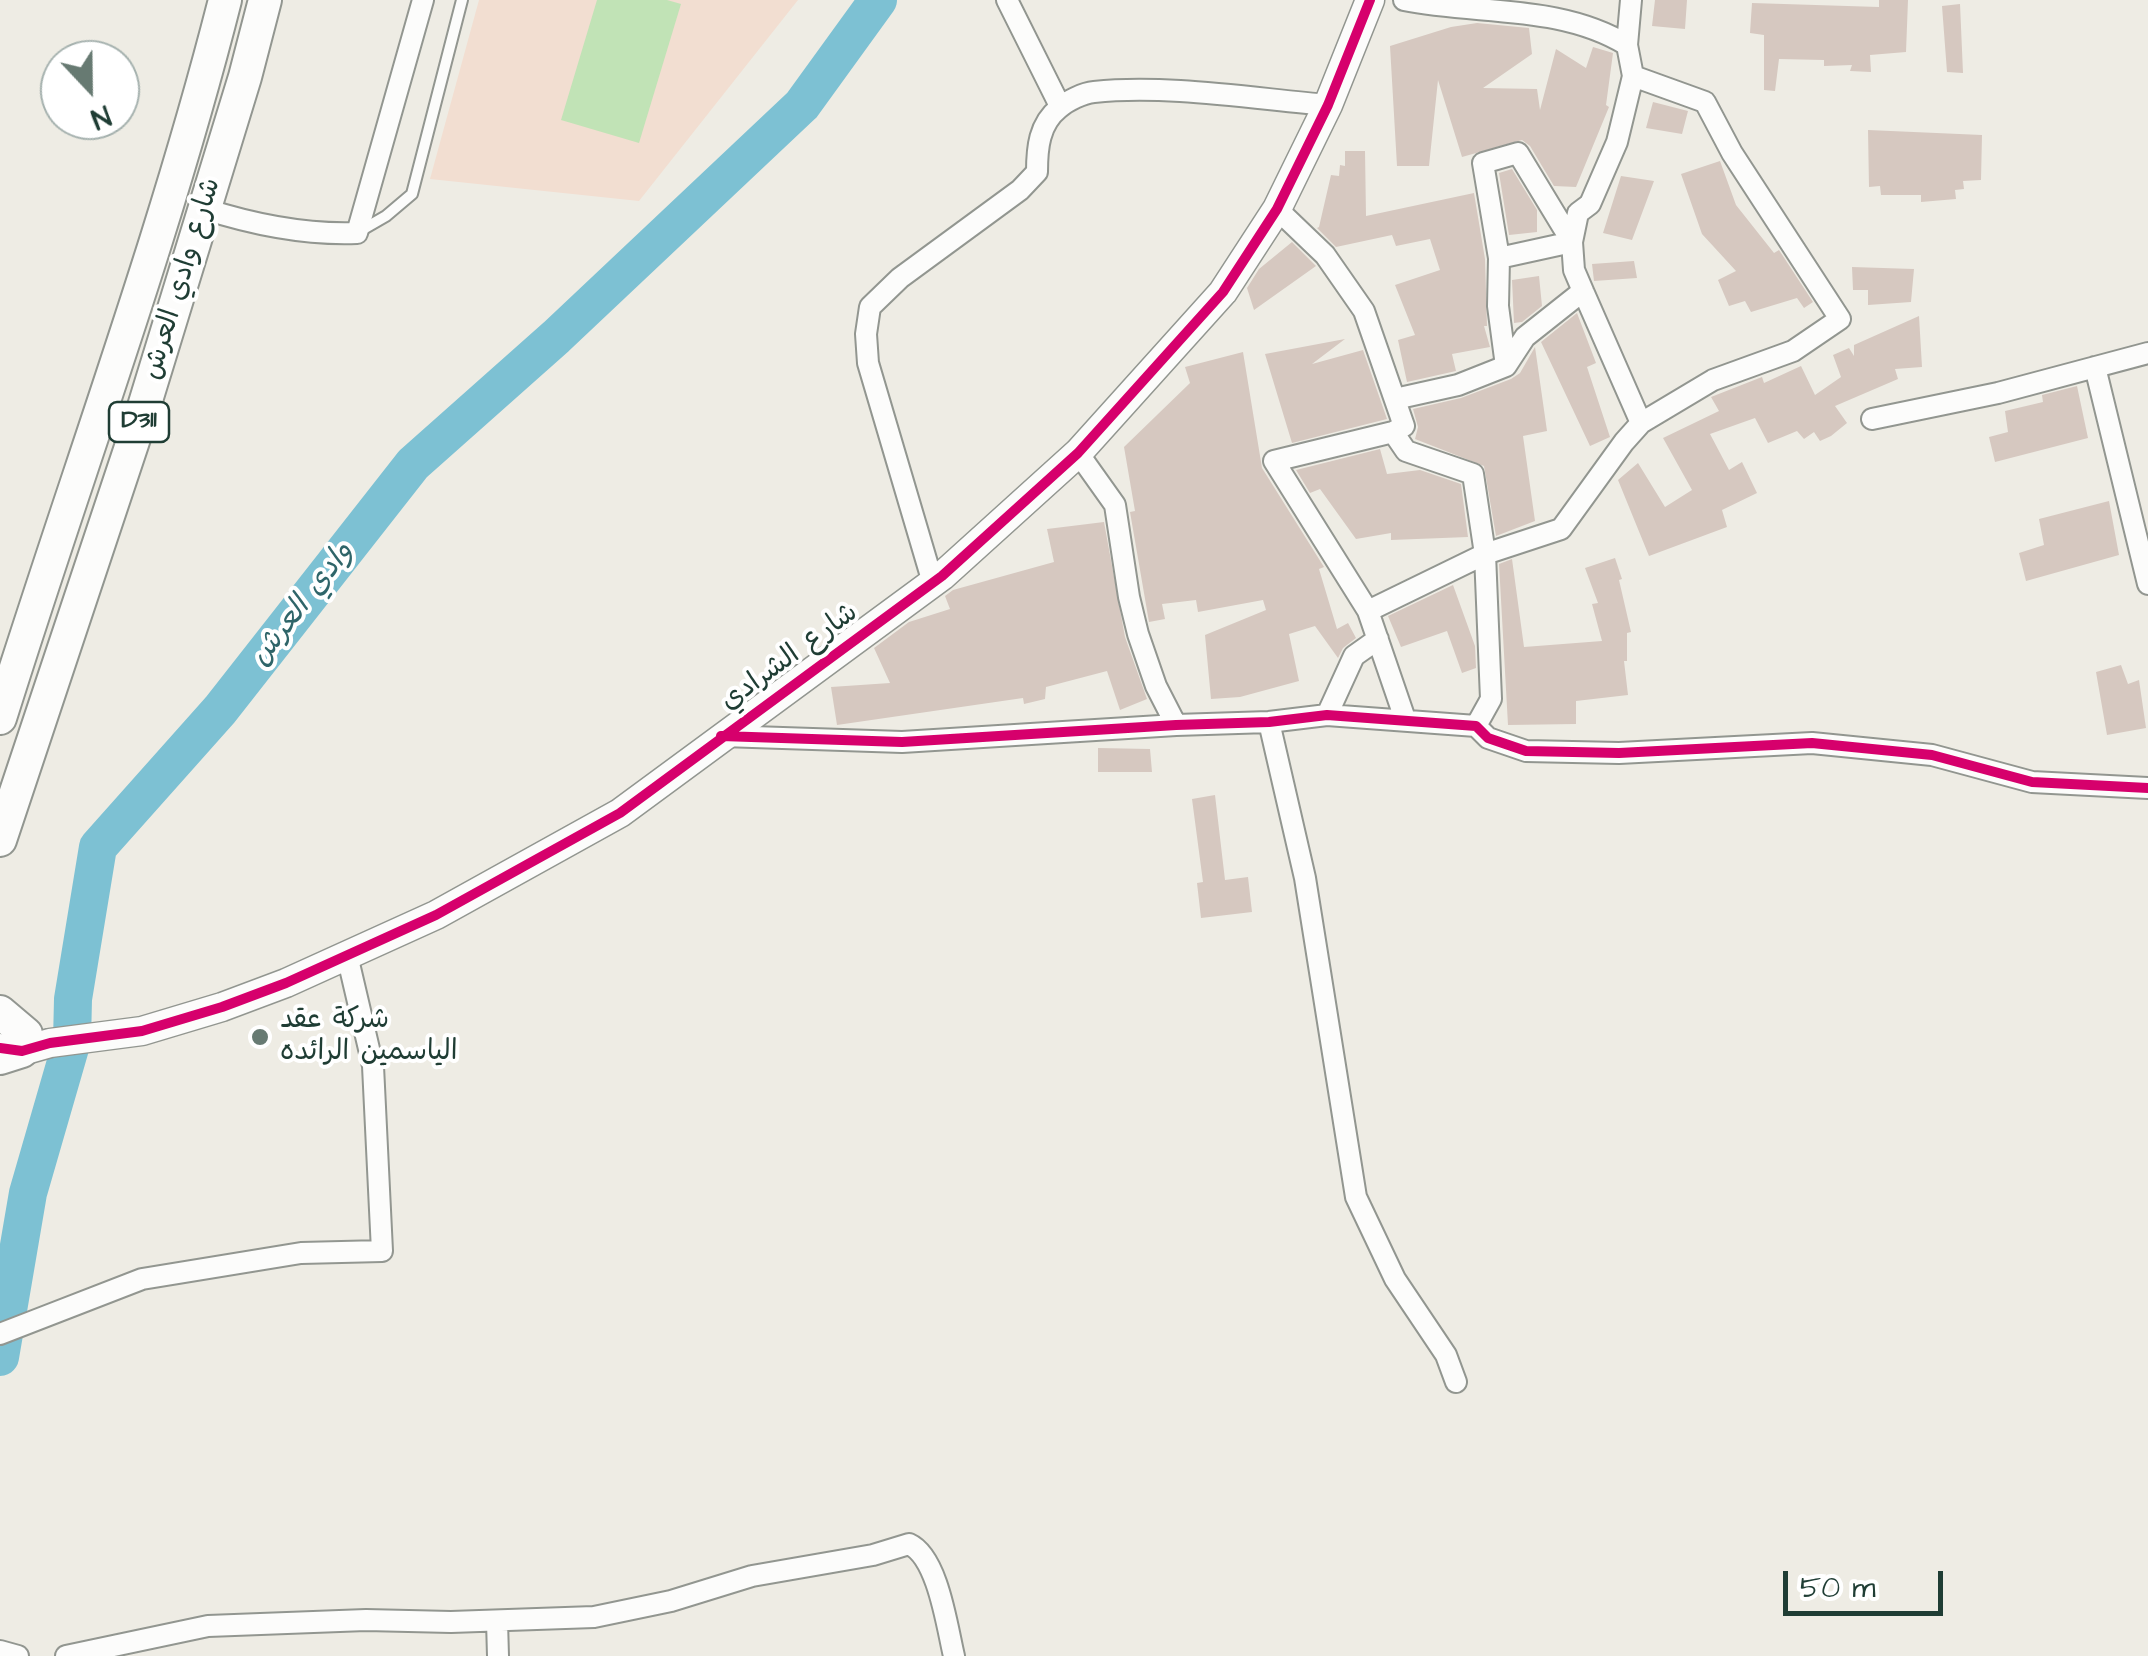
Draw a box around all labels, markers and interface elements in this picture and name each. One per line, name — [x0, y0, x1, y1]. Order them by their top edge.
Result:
north arrow — [40, 40, 140, 140]
text: N — [85, 95, 116, 138]
street label: شارع وادي العرش — [136, 174, 230, 384]
road number: D311 — [109, 402, 169, 442]
water label: وادي العرش — [244, 536, 362, 674]
street label: شارع الشرادي — [715, 597, 865, 719]
place label: شرکة عقد الیاسمین الرائدہ — [280, 1004, 458, 1070]
marker: شرکة عقد الیاسمین الرائدہ — [249, 1026, 271, 1048]
scale bar — [1788, 1551, 1948, 1613]
text: 50 m — [1800, 1567, 1876, 1609]

